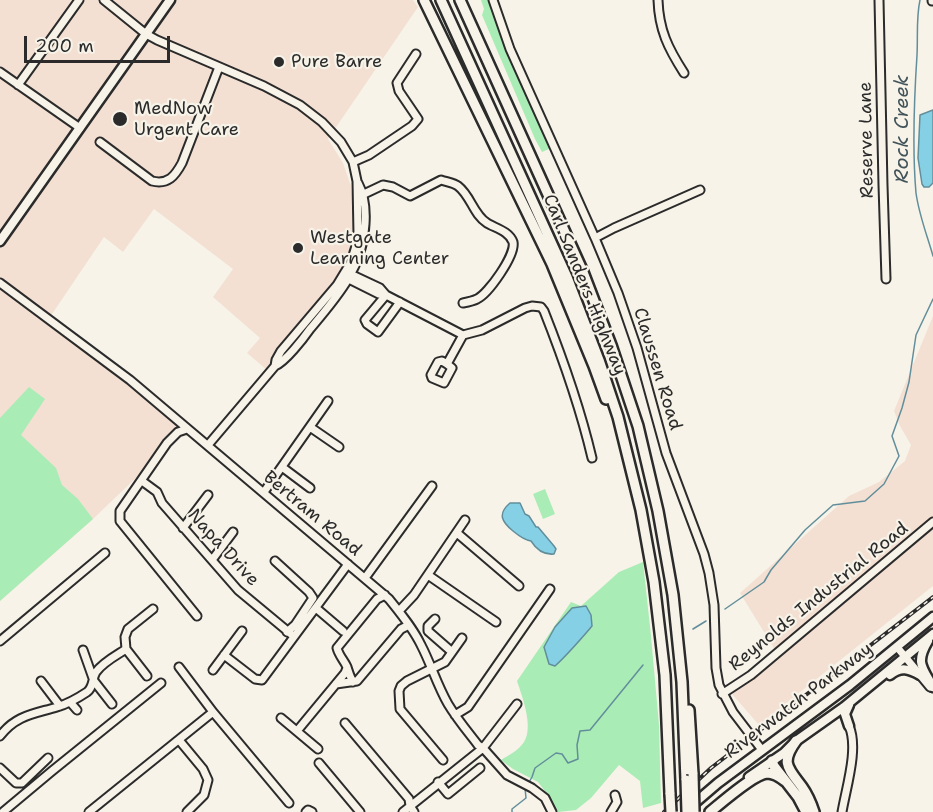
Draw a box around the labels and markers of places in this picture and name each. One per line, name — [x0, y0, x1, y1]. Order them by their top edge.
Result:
place label: Pure Barre — [291, 51, 382, 73]
marker: Pure Barre — [272, 55, 286, 69]
place label: MedNow Urgent Care — [134, 98, 239, 140]
marker: MedNow Urgent Care — [111, 110, 129, 128]
place label: Westgate Learning Center — [310, 227, 449, 270]
marker: Westgate Learning Center — [291, 241, 305, 255]

